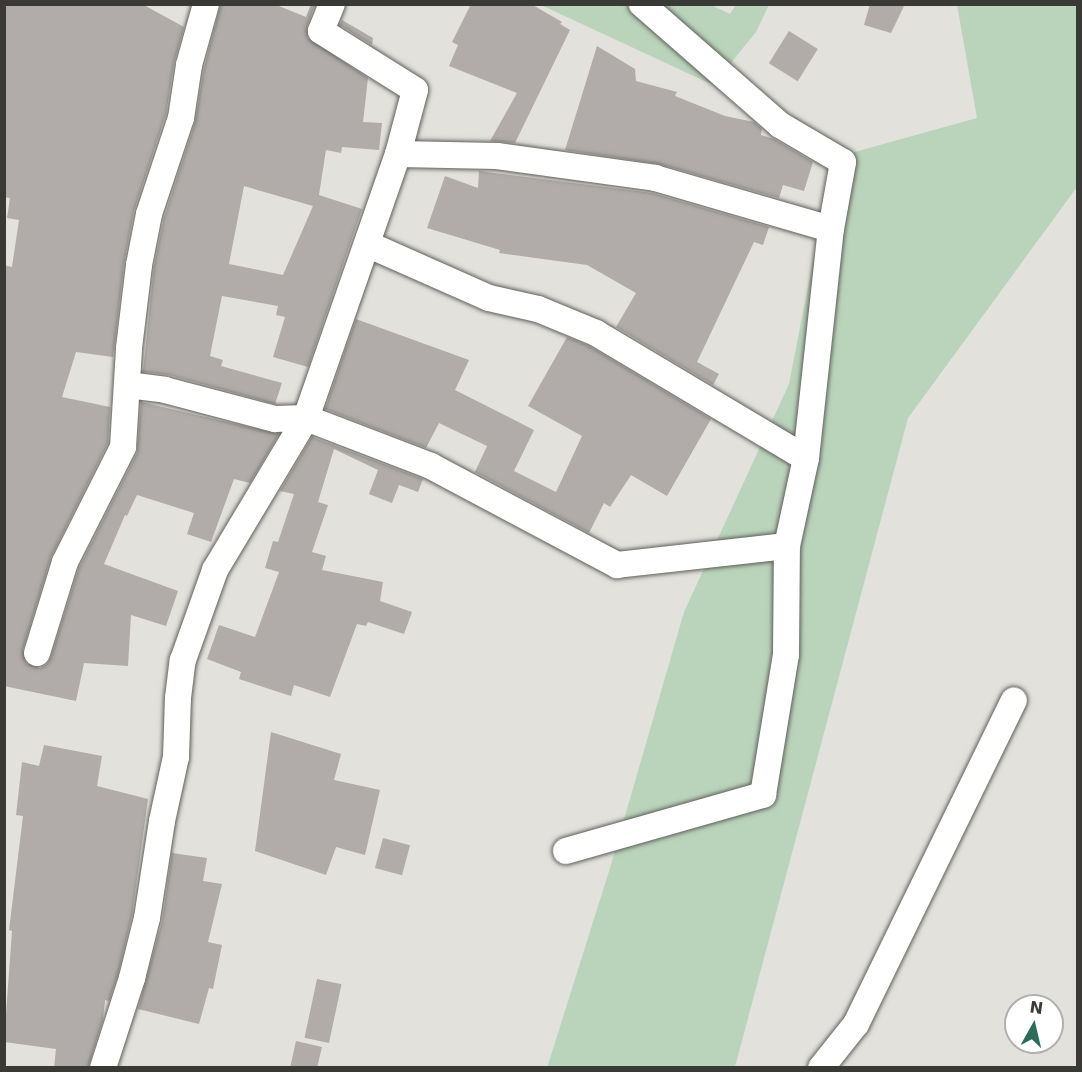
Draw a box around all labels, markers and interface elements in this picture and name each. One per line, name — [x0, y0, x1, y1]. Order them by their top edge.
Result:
north arrow — [1004, 994, 1064, 1054]
text: N — [1028, 997, 1044, 1018]

